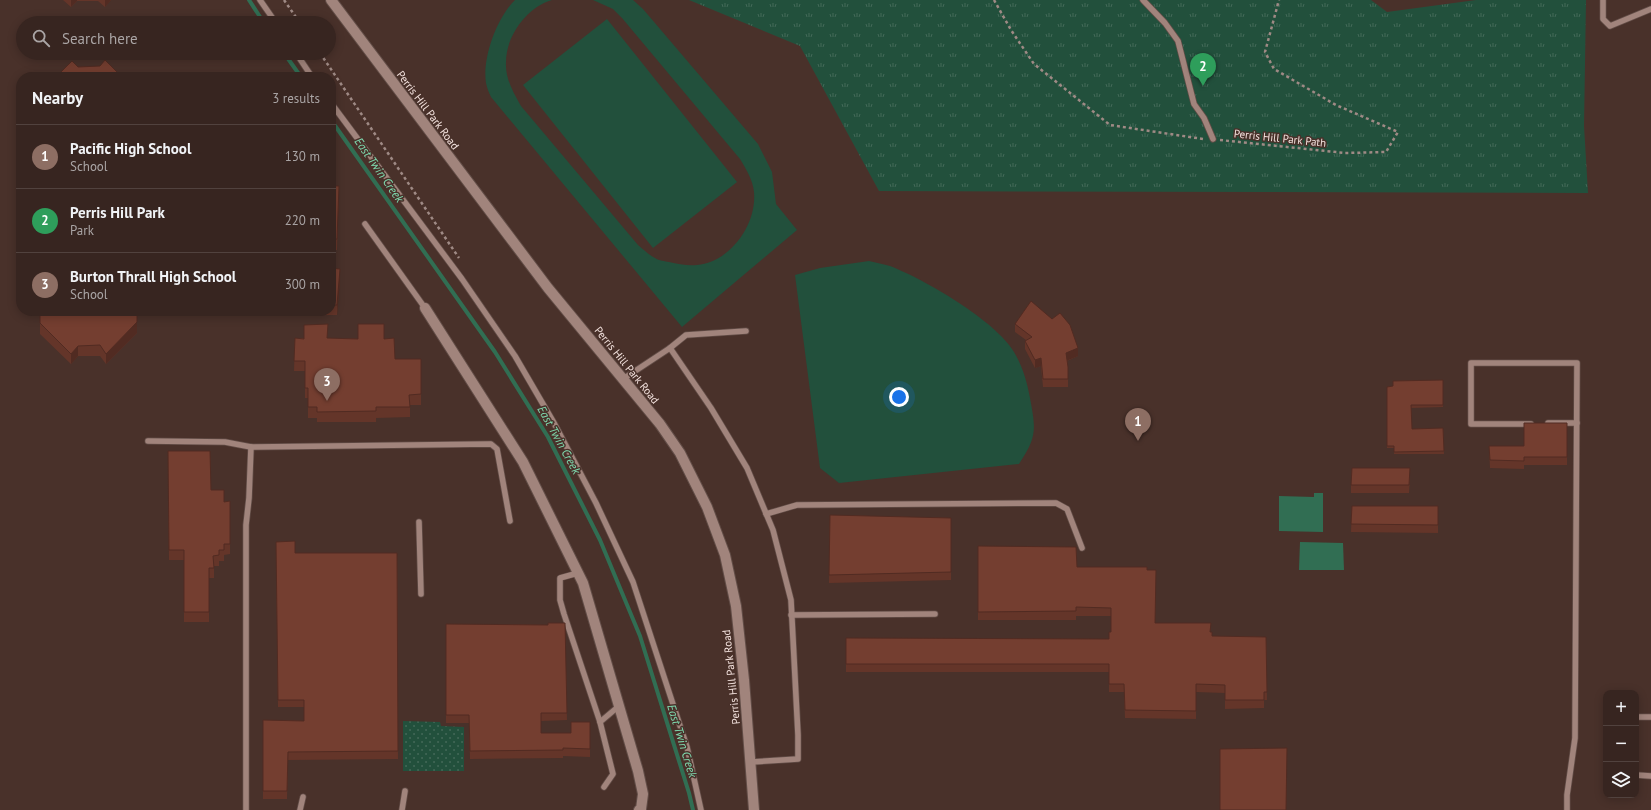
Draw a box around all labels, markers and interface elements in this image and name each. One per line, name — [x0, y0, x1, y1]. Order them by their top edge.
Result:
search box — [16, 16, 336, 60]
icon: search — [30, 27, 52, 49]
text: Search here — [62, 29, 138, 48]
pin: 2 — [1190, 53, 1216, 86]
street label: Perris Hill Park Road — [394, 68, 462, 152]
text: Nearby — [32, 87, 83, 109]
text: 3 results — [272, 90, 320, 107]
street label: Perris Hill Park Path — [1233, 126, 1327, 150]
water label: East Twin Creek — [351, 134, 408, 206]
text: Pacific High School — [70, 139, 191, 158]
text: 1 — [41, 148, 49, 165]
text: 130 m — [285, 148, 320, 165]
text: School — [70, 158, 108, 175]
text: Perris Hill Park — [70, 203, 165, 222]
text: 2 — [41, 212, 49, 229]
text: 220 m — [285, 212, 320, 229]
text: Park — [70, 222, 94, 239]
text: Burton Thrall High School — [70, 267, 236, 286]
text: 3 — [41, 276, 49, 293]
text: 300 m — [285, 276, 320, 293]
text: School — [70, 286, 108, 303]
street label: Perris Hill Park Road — [592, 324, 662, 406]
pin: 3 — [314, 368, 340, 401]
your location — [889, 387, 909, 407]
water label: East Twin Creek — [534, 403, 585, 477]
pin: 1 — [1125, 408, 1151, 441]
street label: Perris Hill Park Road — [719, 629, 743, 725]
map controls — [1603, 690, 1639, 798]
button: + — [1603, 690, 1639, 726]
water label: East Twin Creek — [664, 702, 701, 780]
button: − — [1603, 726, 1639, 762]
button: layers — [1603, 762, 1639, 798]

